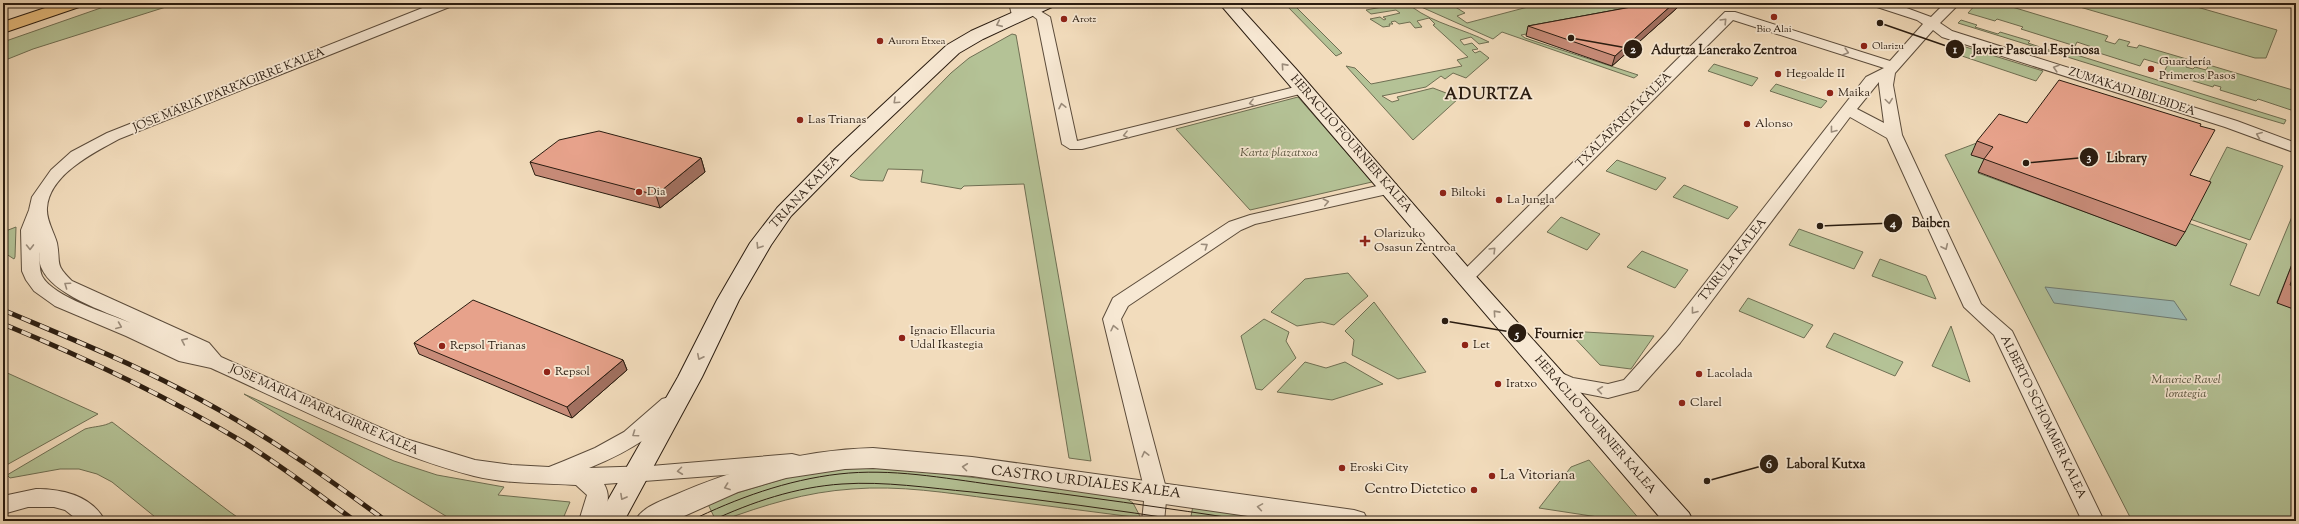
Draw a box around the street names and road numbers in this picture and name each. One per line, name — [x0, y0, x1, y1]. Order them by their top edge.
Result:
street label: JOSE MARIA IPARRAGIRRE KALEA — [129, 43, 328, 137]
street label: ZUMAKADI IBILBIDEA — [2066, 63, 2198, 121]
street label: TXALAPARTA KALEA — [1572, 68, 1676, 172]
street label: HERACLIO FOURNIER KALEA — [1286, 71, 1416, 217]
street label: TRIANA KALEA — [766, 151, 844, 233]
street label: TXIRULA KALEA — [1695, 214, 1771, 305]
street label: ALBERTO SCHOMMER KALEA — [1995, 332, 2091, 502]
street label: HERACLIO FOURNIER KALEA — [1530, 352, 1660, 498]
street label: JOSE MARIA IPARRAGIRRE KALEA — [226, 360, 422, 460]
street label: CASTRO URDIALES KALEA — [990, 461, 1183, 505]

